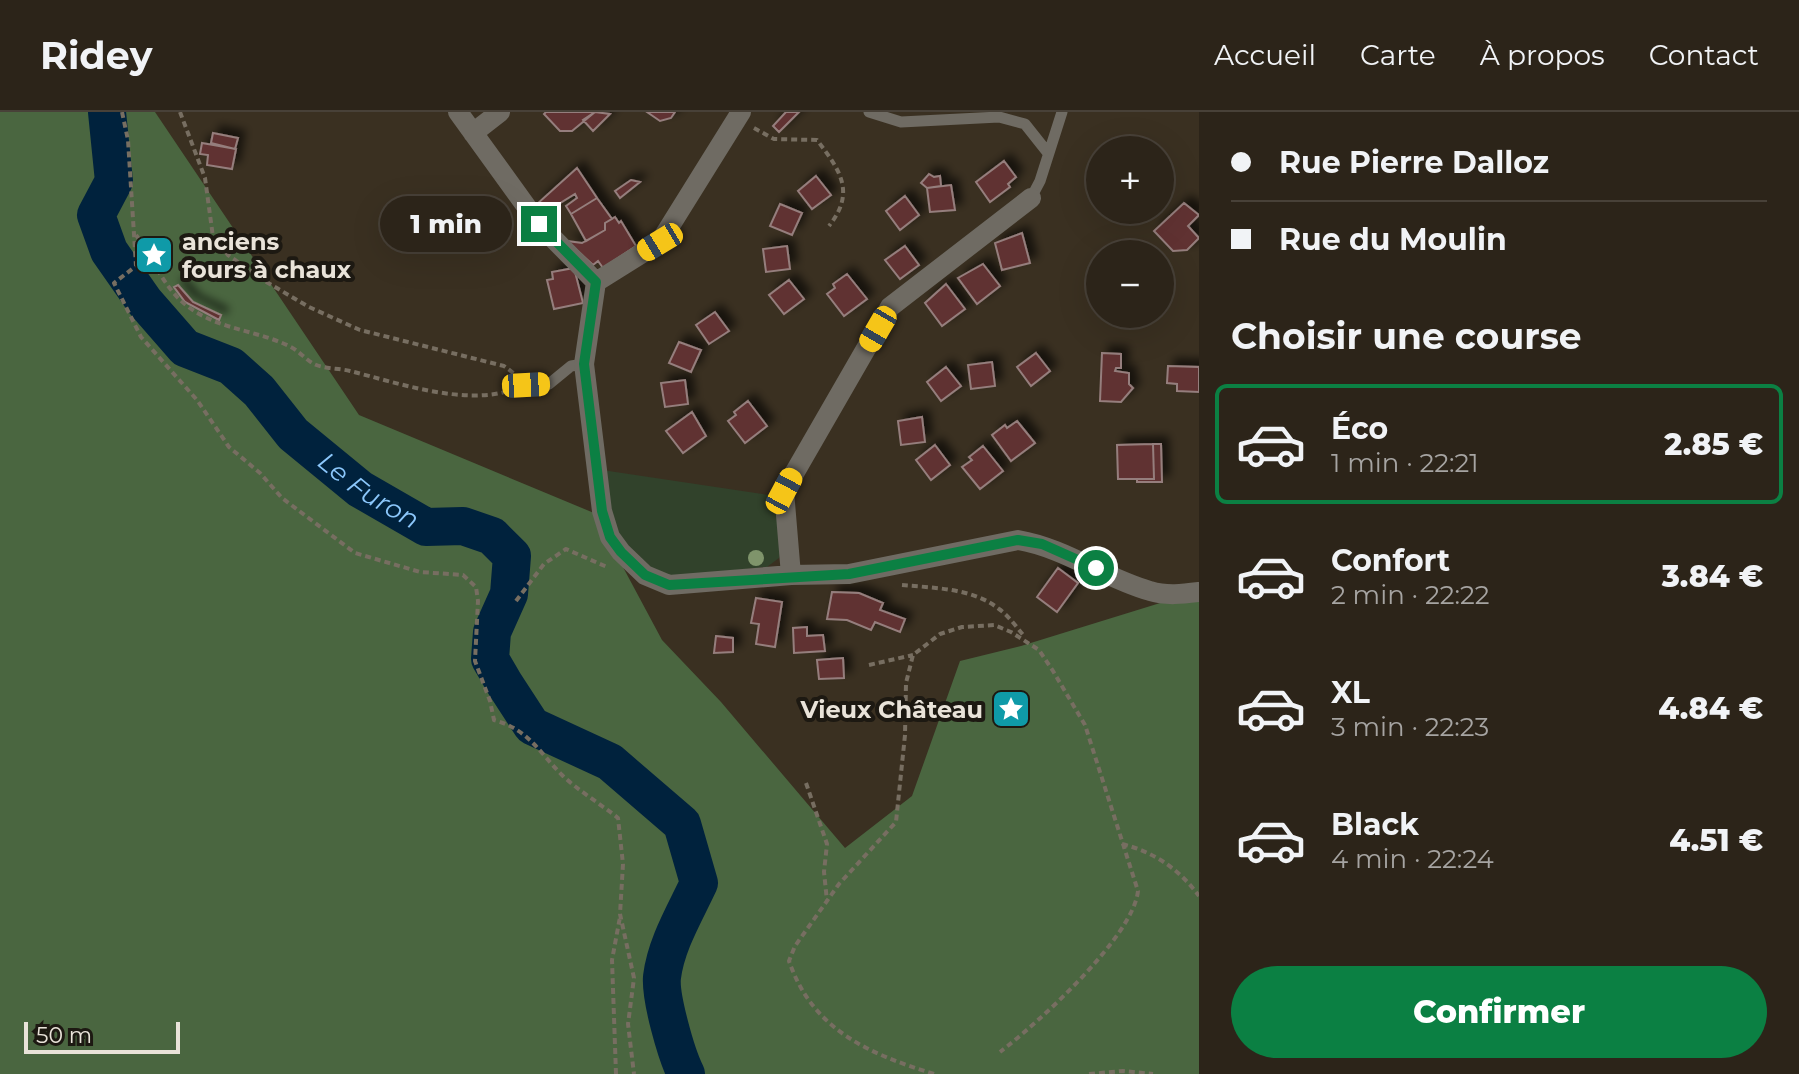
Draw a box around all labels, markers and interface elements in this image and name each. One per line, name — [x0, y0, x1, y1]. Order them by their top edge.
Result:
text: Ridey — [40, 32, 152, 79]
text: Accueil — [1214, 38, 1316, 72]
text: Carte — [1360, 38, 1436, 72]
text: À propos — [1480, 38, 1605, 72]
text: Contact — [1649, 38, 1759, 72]
map controls — [1086, 136, 1174, 328]
button: + — [1086, 136, 1174, 224]
text: Rue Pierre Dalloz — [1279, 144, 1549, 181]
callout: 1 min — [379, 196, 511, 252]
route end — [521, 206, 557, 242]
text: 1 min — [410, 208, 482, 240]
car — [633, 219, 687, 265]
text: Rue du Moulin — [1279, 221, 1507, 258]
place label: anciens fours à chaux — [182, 227, 352, 284]
place icon: anciens fours à chaux — [133, 234, 175, 276]
button: − — [1086, 240, 1174, 328]
car — [856, 302, 900, 356]
text: Choisir une course — [1231, 314, 1582, 358]
car — [501, 372, 551, 398]
icon: car — [1235, 408, 1307, 480]
text: Éco — [1331, 410, 1388, 447]
text: 2.85 € — [1664, 426, 1763, 463]
water label: Le Furon — [312, 445, 425, 536]
text: 1 min · 22:21 — [1331, 447, 1479, 479]
car — [762, 464, 806, 518]
icon: car — [1235, 540, 1307, 612]
text: Confort — [1331, 542, 1450, 579]
route start — [1078, 550, 1114, 586]
text: 3.84 € — [1662, 558, 1763, 595]
text: 2 min · 22:22 — [1331, 579, 1490, 611]
icon: car — [1235, 672, 1307, 744]
text: XL — [1331, 674, 1370, 711]
place icon: Vieux Château — [990, 688, 1032, 730]
text: 4.84 € — [1658, 690, 1763, 727]
place label: Vieux Château — [799, 695, 983, 724]
text: 3 min · 22:23 — [1331, 711, 1489, 743]
icon: car — [1235, 804, 1307, 876]
text: Black — [1331, 806, 1419, 843]
text: 4.51 € — [1669, 822, 1763, 859]
text: 4 min · 22:24 — [1331, 843, 1494, 875]
button: Confirmer — [1231, 966, 1767, 1058]
scale bar — [24, 1018, 180, 1054]
text: 50 m — [36, 1022, 92, 1049]

